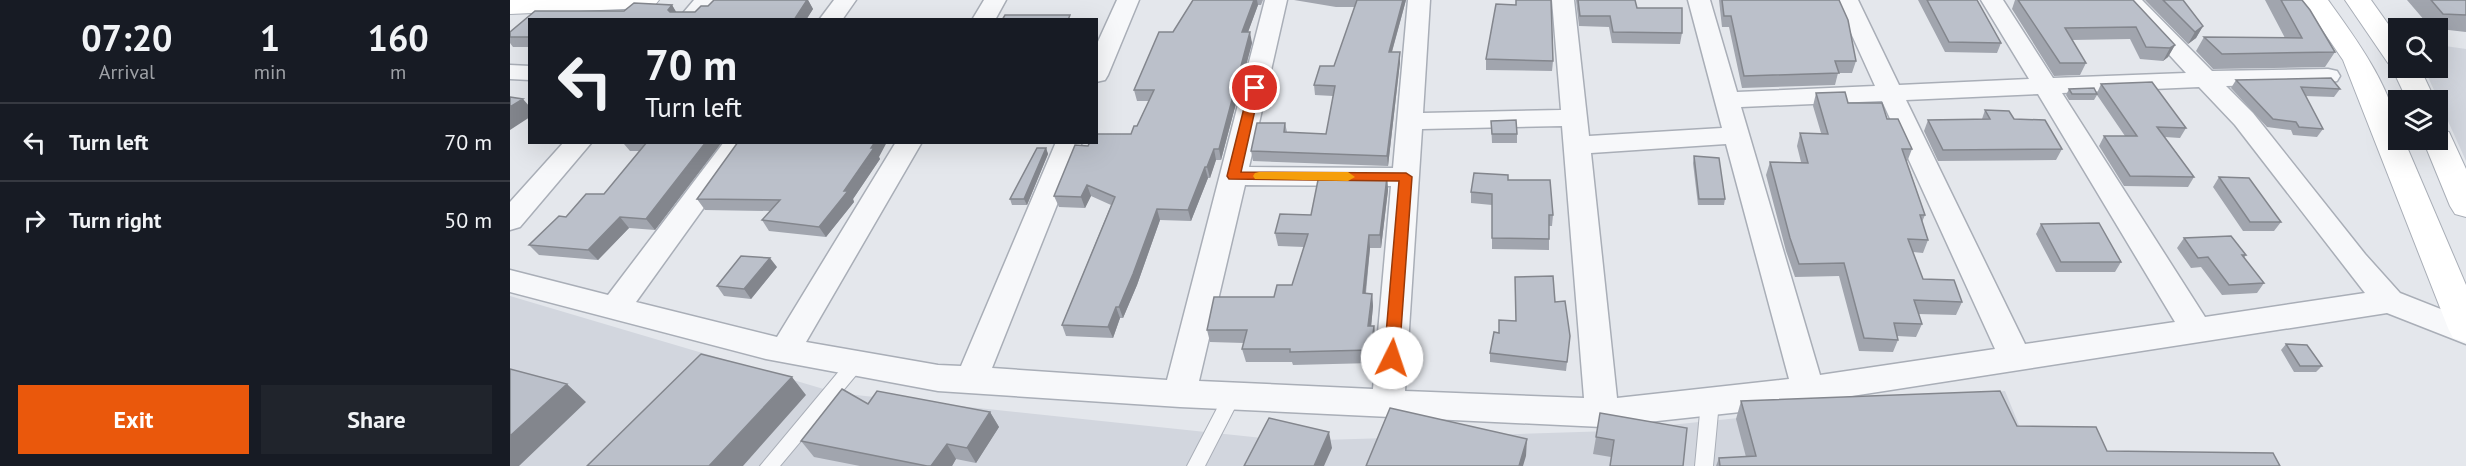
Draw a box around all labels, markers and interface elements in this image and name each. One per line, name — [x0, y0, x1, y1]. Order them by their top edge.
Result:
text: 07:20 — [81, 14, 173, 61]
text: 1 — [260, 14, 280, 61]
text: 160 — [368, 14, 429, 61]
map controls — [2388, 18, 2448, 150]
button: search — [2388, 18, 2448, 78]
text: 70 m — [645, 37, 737, 92]
icon: left — [546, 42, 624, 120]
text: Arrival — [99, 59, 155, 85]
text: min — [254, 59, 286, 85]
text: m — [390, 59, 406, 85]
pin — [1229, 62, 1280, 113]
icon: arrive — [1238, 71, 1271, 104]
text: Turn left — [645, 90, 742, 124]
button: layers — [2388, 90, 2448, 150]
icon: left — [18, 126, 51, 159]
text: Turn left — [69, 128, 149, 156]
text: 70 m — [444, 128, 492, 156]
icon: right — [18, 204, 51, 237]
text: Turn right — [69, 206, 161, 234]
text: 50 m — [444, 206, 492, 234]
position arrow — [1360, 326, 1424, 390]
button: Exit — [18, 385, 249, 454]
button: Share — [261, 385, 492, 454]

